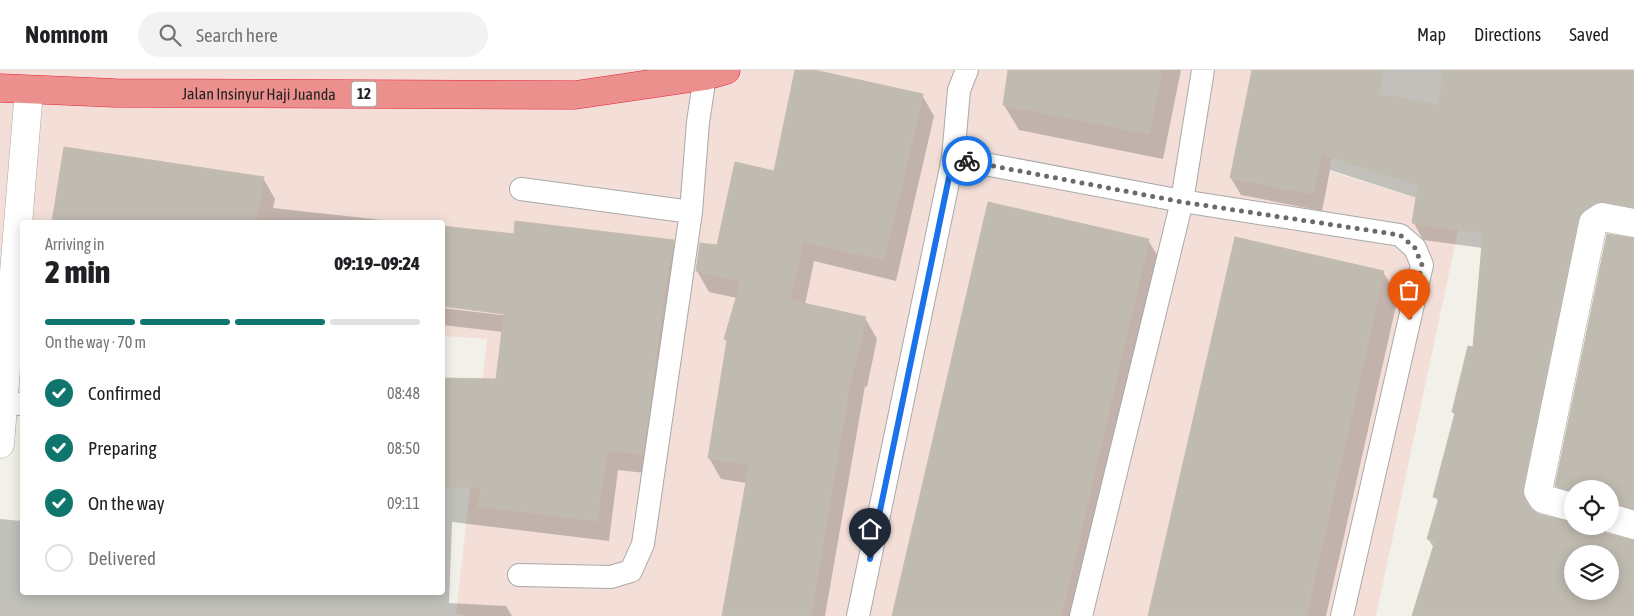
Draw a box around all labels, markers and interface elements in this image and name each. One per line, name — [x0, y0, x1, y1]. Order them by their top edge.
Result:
search box — [138, 12, 488, 57]
text: Nomnom — [25, 21, 108, 48]
icon: search — [156, 21, 184, 49]
text: Search here — [196, 24, 278, 46]
text: Map — [1417, 24, 1446, 45]
text: Directions — [1474, 24, 1541, 45]
text: Saved — [1569, 24, 1609, 45]
road number: 12 — [352, 82, 376, 106]
street label: Jalan Insinyur Haji Juanda — [182, 84, 336, 104]
courier — [942, 136, 992, 186]
icon: bike — [953, 147, 981, 175]
text: Arriving in — [45, 235, 105, 253]
text: 09:19–09:24 — [334, 252, 420, 274]
text: 2 min — [45, 253, 110, 290]
pin — [1388, 269, 1430, 320]
icon: bag — [1395, 276, 1423, 304]
text: On the way · 70 m — [45, 333, 146, 351]
icon: check — [45, 379, 73, 407]
text: Confirmed — [88, 382, 161, 404]
text: 08:48 — [387, 384, 420, 402]
icon: check — [45, 434, 73, 462]
text: Preparing — [88, 437, 157, 459]
text: 08:50 — [387, 439, 420, 457]
map controls — [1564, 480, 1619, 600]
button: locate — [1564, 480, 1619, 535]
icon: check — [45, 489, 73, 517]
text: On the way — [88, 492, 165, 514]
text: 09:11 — [387, 494, 420, 512]
pin — [849, 508, 891, 559]
icon: home — [856, 515, 884, 543]
button: layers — [1564, 545, 1619, 600]
text: Delivered — [88, 547, 156, 569]

